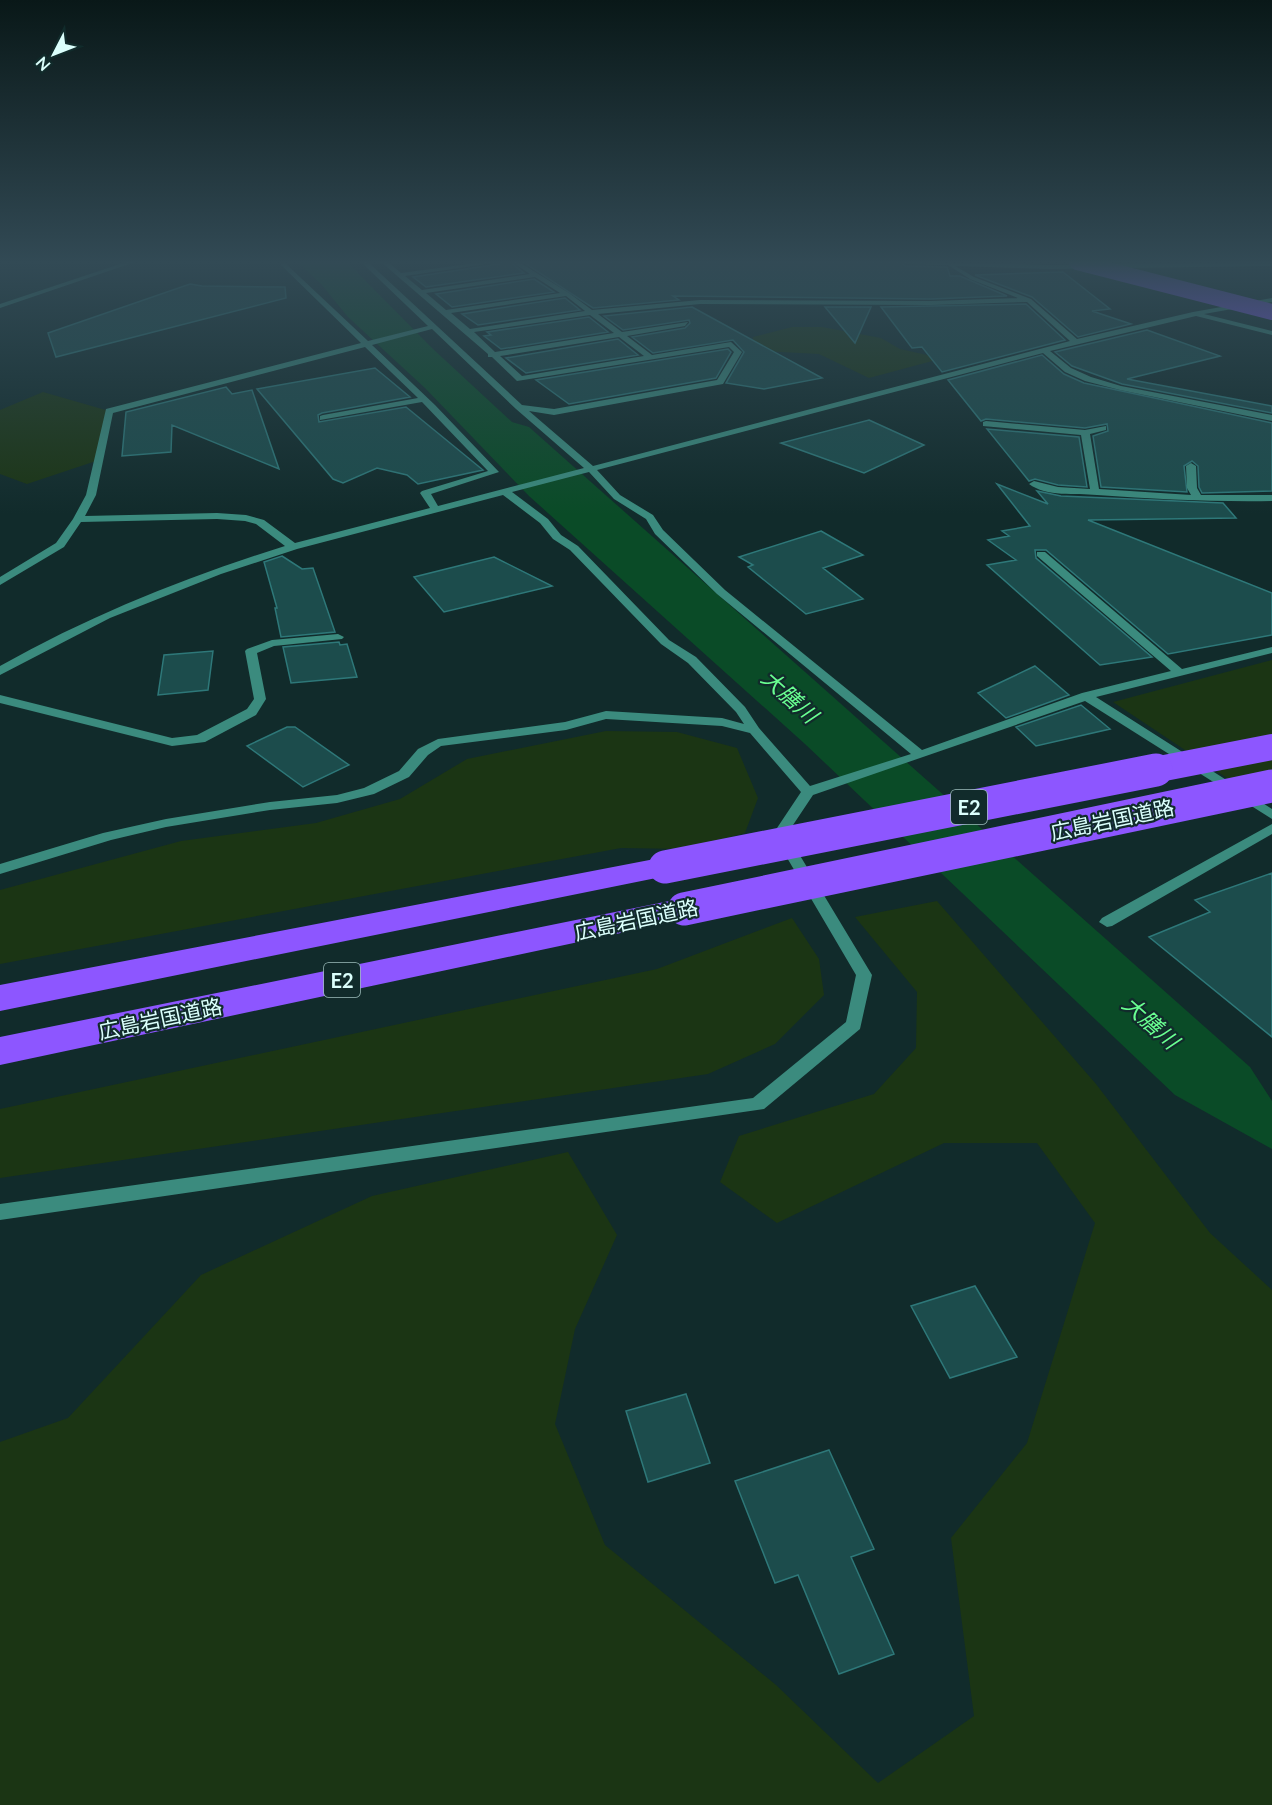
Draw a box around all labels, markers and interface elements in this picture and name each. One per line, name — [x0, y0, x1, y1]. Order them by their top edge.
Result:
north arrow — [24, 24, 84, 84]
text: N — [31, 53, 54, 75]
water label: 大膳川 — [756, 664, 825, 729]
road number: E2 — [951, 790, 987, 824]
street label: 広島岩国道路 — [1048, 794, 1176, 844]
street label: 広島岩国道路 — [572, 894, 700, 944]
road number: E2 — [324, 963, 360, 997]
water label: 大膳川 — [1117, 990, 1186, 1055]
street label: 広島岩国道路 — [96, 993, 224, 1043]

